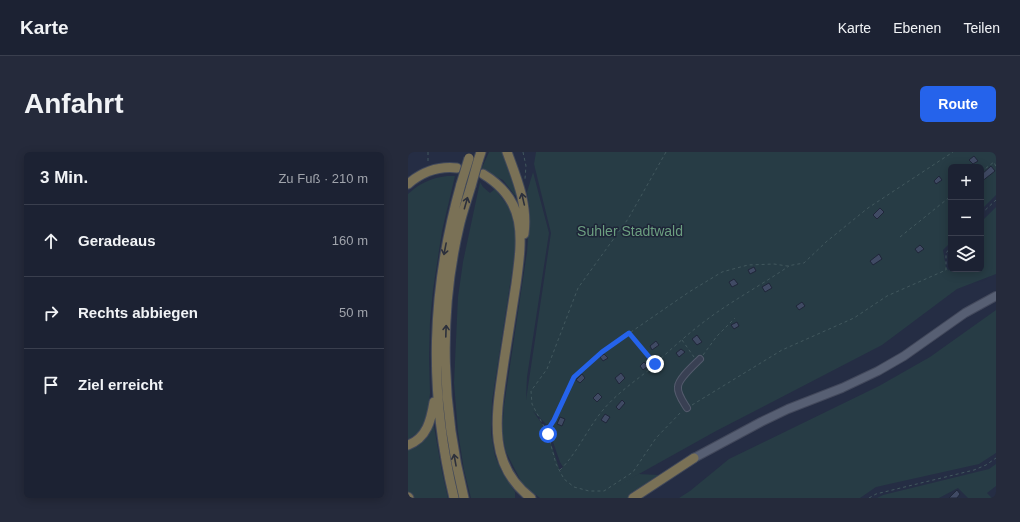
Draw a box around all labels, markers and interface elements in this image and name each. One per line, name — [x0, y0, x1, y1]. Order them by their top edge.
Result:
text: Karte — [20, 17, 69, 38]
text: Karte — [838, 20, 871, 36]
text: Ebenen — [893, 20, 941, 36]
text: Teilen — [963, 20, 1000, 36]
button: Route — [920, 86, 996, 122]
text: Anfahrt — [24, 88, 124, 119]
map controls — [948, 164, 984, 272]
button: + — [948, 164, 984, 200]
text: 3 Min. — [40, 168, 88, 187]
text: Zu Fuß · 210 m — [278, 171, 368, 186]
one-way arrow — [518, 193, 526, 206]
one-way arrow — [463, 196, 470, 209]
button: − — [948, 200, 984, 236]
park label: Suhler Stadtwald — [577, 223, 683, 239]
icon: ahead — [40, 230, 62, 252]
text: Geradeaus — [78, 232, 156, 249]
text: 160 m — [332, 233, 368, 248]
button: layers — [948, 236, 984, 272]
one-way arrow — [441, 242, 449, 255]
icon: right — [40, 302, 62, 324]
text: Rechts abbiegen — [78, 304, 198, 321]
text: 50 m — [339, 305, 368, 320]
one-way arrow — [442, 325, 450, 338]
route end — [646, 355, 664, 373]
icon: arrive — [40, 374, 62, 396]
text: Ziel erreicht — [78, 376, 163, 393]
route start — [539, 425, 557, 443]
one-way arrow — [451, 454, 459, 467]

